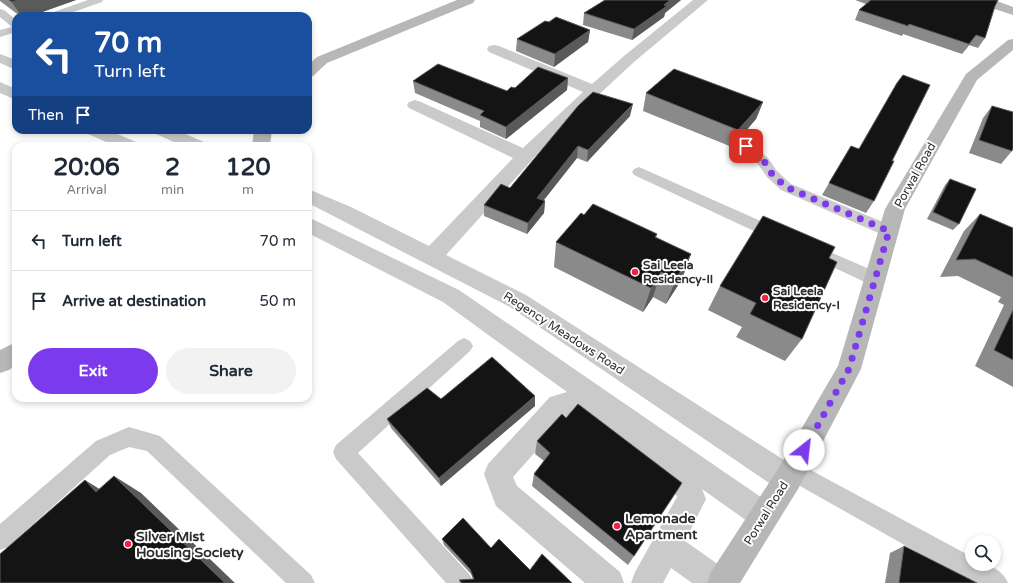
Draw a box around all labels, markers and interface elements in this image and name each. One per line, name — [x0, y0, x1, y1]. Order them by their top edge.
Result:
text: 70 m — [94, 26, 162, 60]
icon: left — [28, 28, 80, 80]
text: Turn left — [94, 60, 166, 82]
icon: arrive — [72, 104, 94, 126]
text: Then — [28, 106, 64, 124]
pin — [729, 129, 763, 163]
icon: arrive — [735, 135, 757, 157]
street label: Porwal Road — [891, 140, 939, 210]
text: 20:06 — [53, 153, 120, 182]
text: 2 — [165, 153, 180, 182]
text: 120 — [225, 153, 271, 182]
text: Arrival — [66, 182, 107, 198]
text: min — [161, 182, 184, 198]
text: m — [242, 182, 254, 198]
icon: left — [28, 230, 50, 252]
text: Turn left — [62, 232, 122, 250]
text: 70 m — [259, 232, 296, 250]
place label: Sai Leela Residency-II — [643, 258, 713, 287]
marker: Sai Leela Residency-II — [630, 267, 640, 277]
place label: Sai Leela Residency-I — [773, 284, 840, 313]
street label: Regency Meadows Road — [501, 289, 627, 377]
icon: arrive — [28, 290, 50, 312]
text: Arrive at destination — [62, 292, 206, 310]
text: 50 m — [259, 292, 296, 310]
marker: Sai Leela Residency-I — [760, 293, 770, 303]
button: Exit — [28, 348, 158, 394]
button: Share — [166, 348, 296, 394]
position arrow — [783, 429, 825, 471]
street label: Porwal Road — [741, 479, 791, 547]
place label: Lemonade Apartment — [625, 510, 698, 543]
marker: Lemonade Apartment — [612, 521, 622, 531]
place label: Silver Mist Housing Society — [136, 528, 244, 561]
map controls — [965, 535, 1001, 571]
button: search — [965, 535, 1001, 571]
marker: Silver Mist Housing Society — [123, 539, 133, 549]

